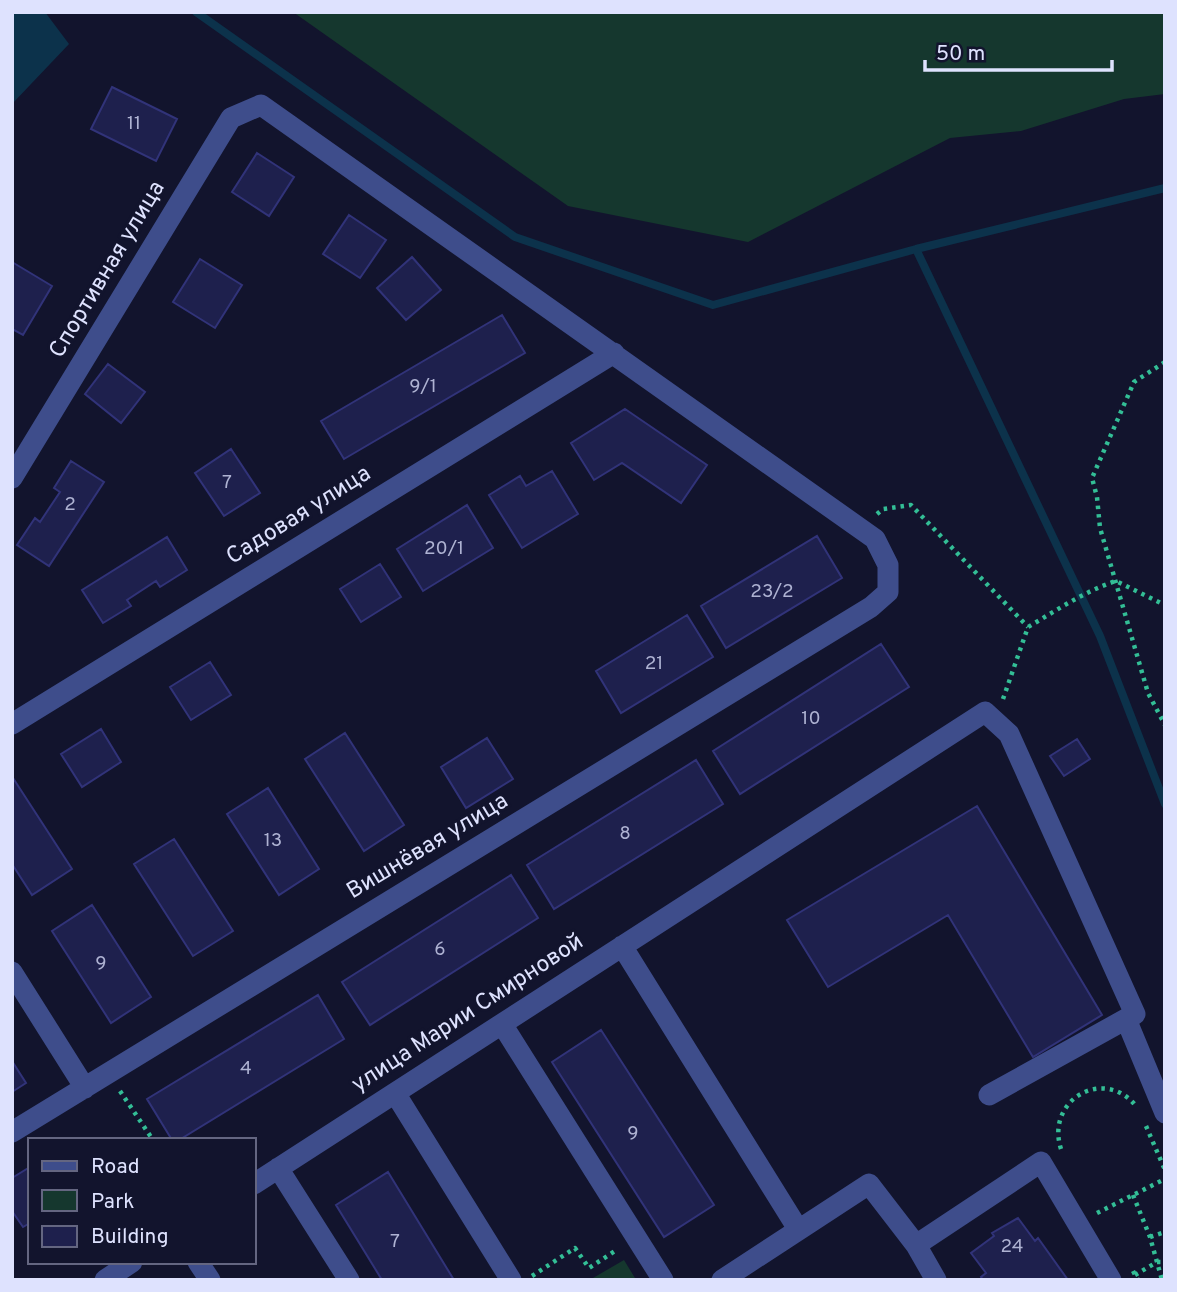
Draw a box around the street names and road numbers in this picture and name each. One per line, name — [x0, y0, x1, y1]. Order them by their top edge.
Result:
street label: Спортивная улица — [44, 176, 172, 364]
street label: Садовая улица — [221, 460, 377, 572]
street label: Вишнёвая улица — [342, 787, 514, 907]
street label: улица Марии Смирновой — [347, 928, 589, 1100]

